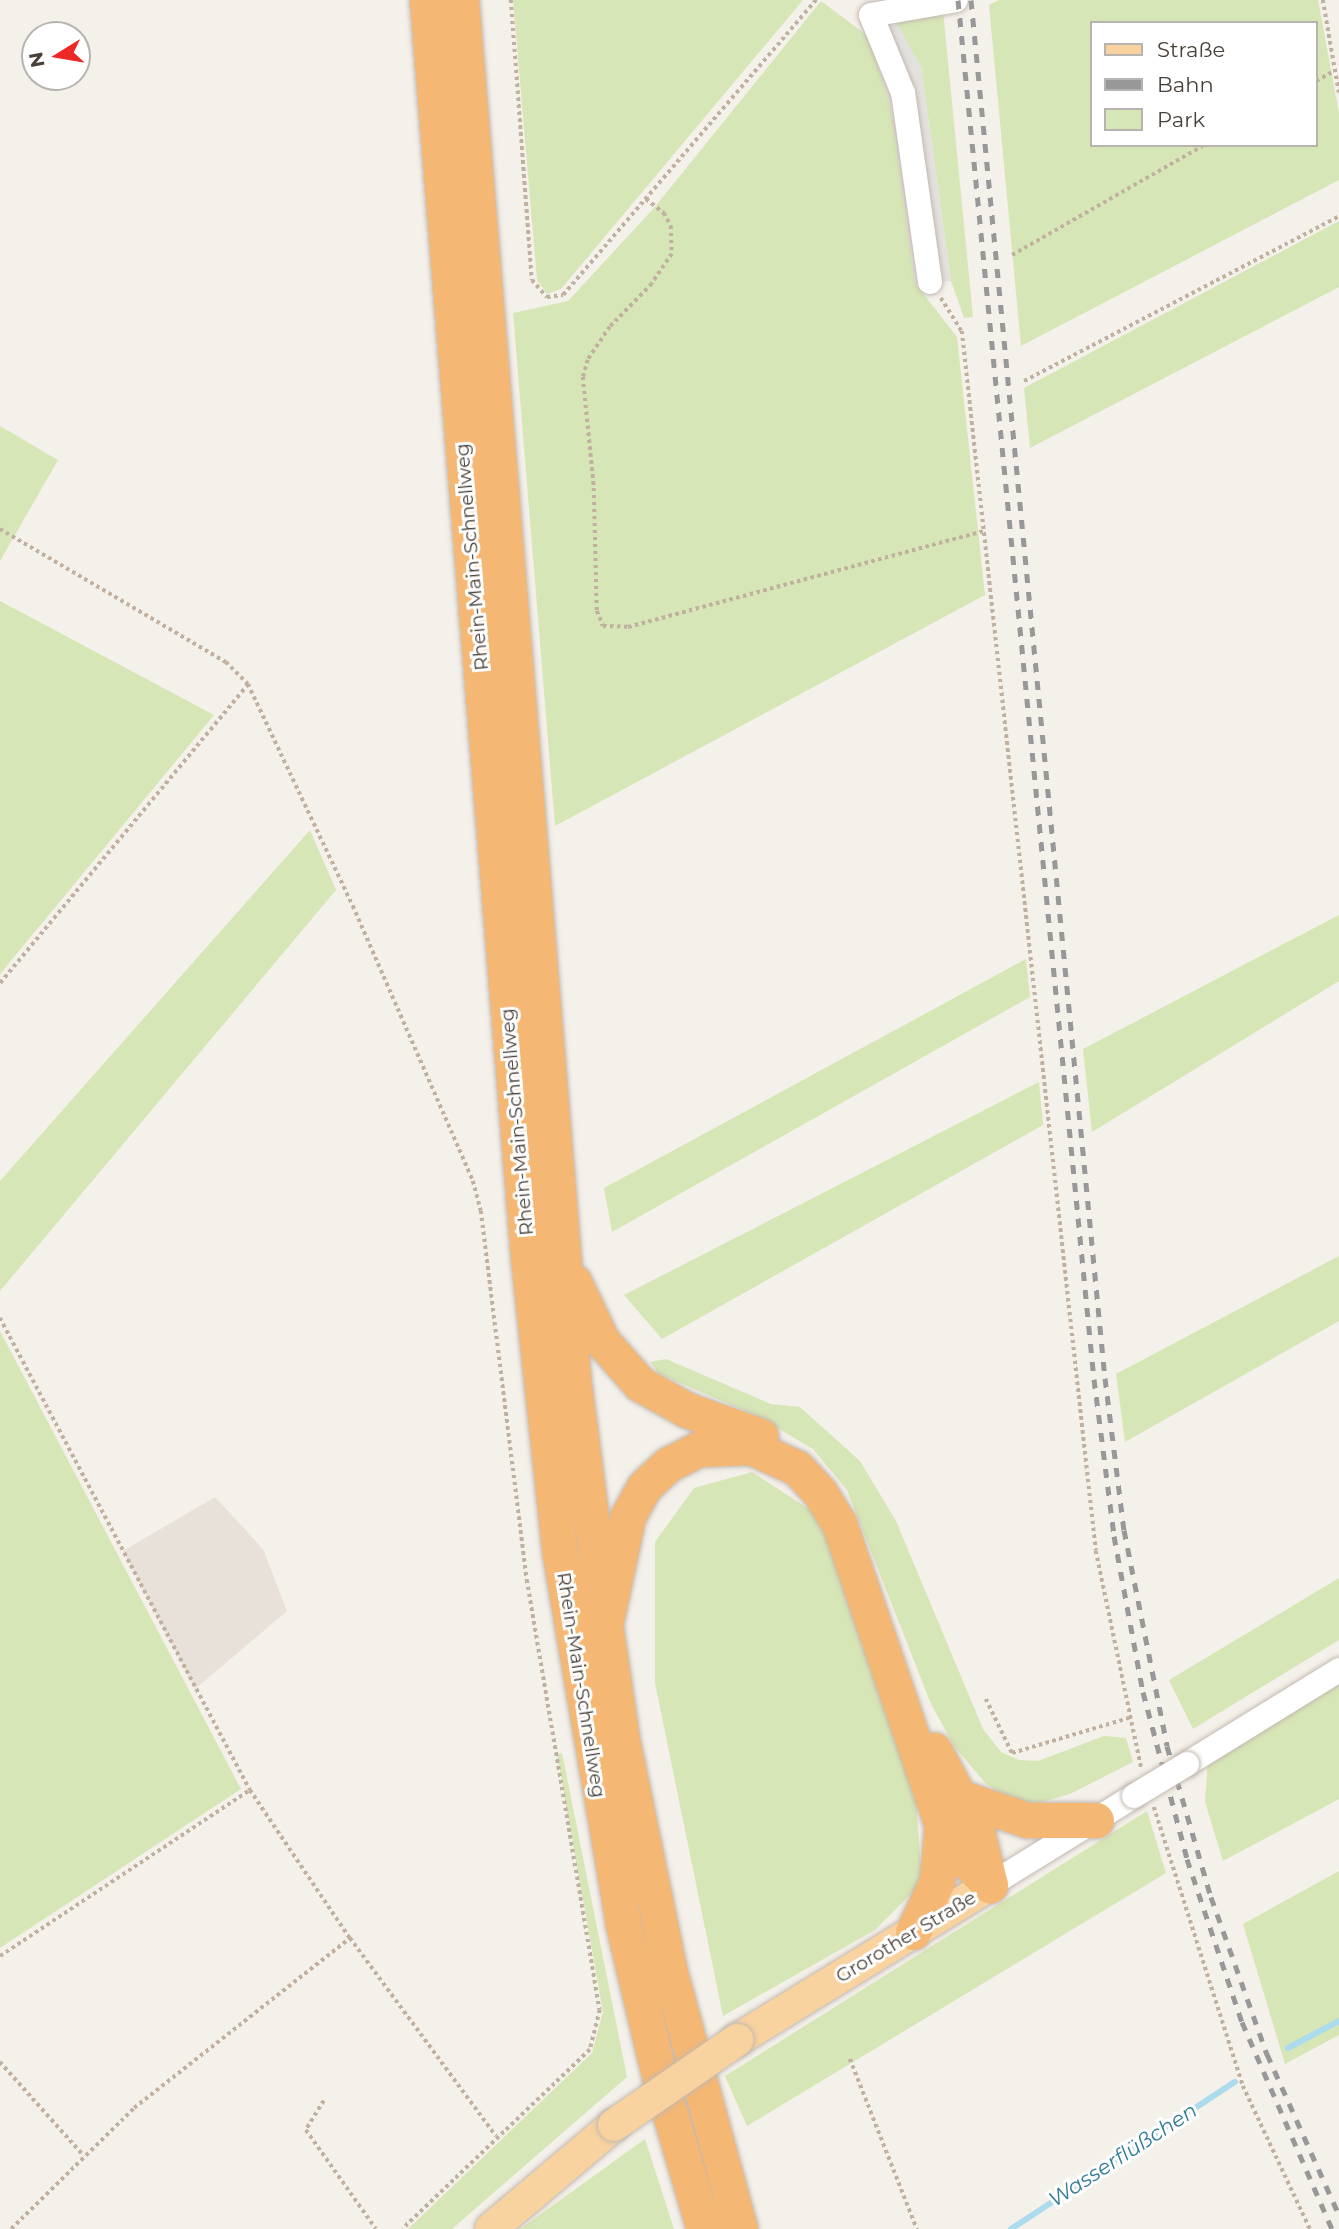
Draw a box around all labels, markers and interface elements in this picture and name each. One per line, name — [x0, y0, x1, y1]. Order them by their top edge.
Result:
north arrow — [21, 21, 91, 91]
legend — [1090, 21, 1318, 147]
text: Straße — [1157, 37, 1225, 62]
text: N — [24, 50, 50, 69]
text: Bahn — [1157, 72, 1214, 97]
text: Park — [1157, 107, 1205, 132]
street label: Rhein-Main-Schnellweg — [451, 442, 493, 672]
street label: Rhein-Main-Schnellweg — [496, 1007, 538, 1237]
street label: Rhein-Main-Schnellweg — [552, 1571, 610, 1799]
street label: Grorother Straße — [832, 1886, 980, 1988]
water label: Wasserflüßchen — [1044, 2098, 1202, 2212]

